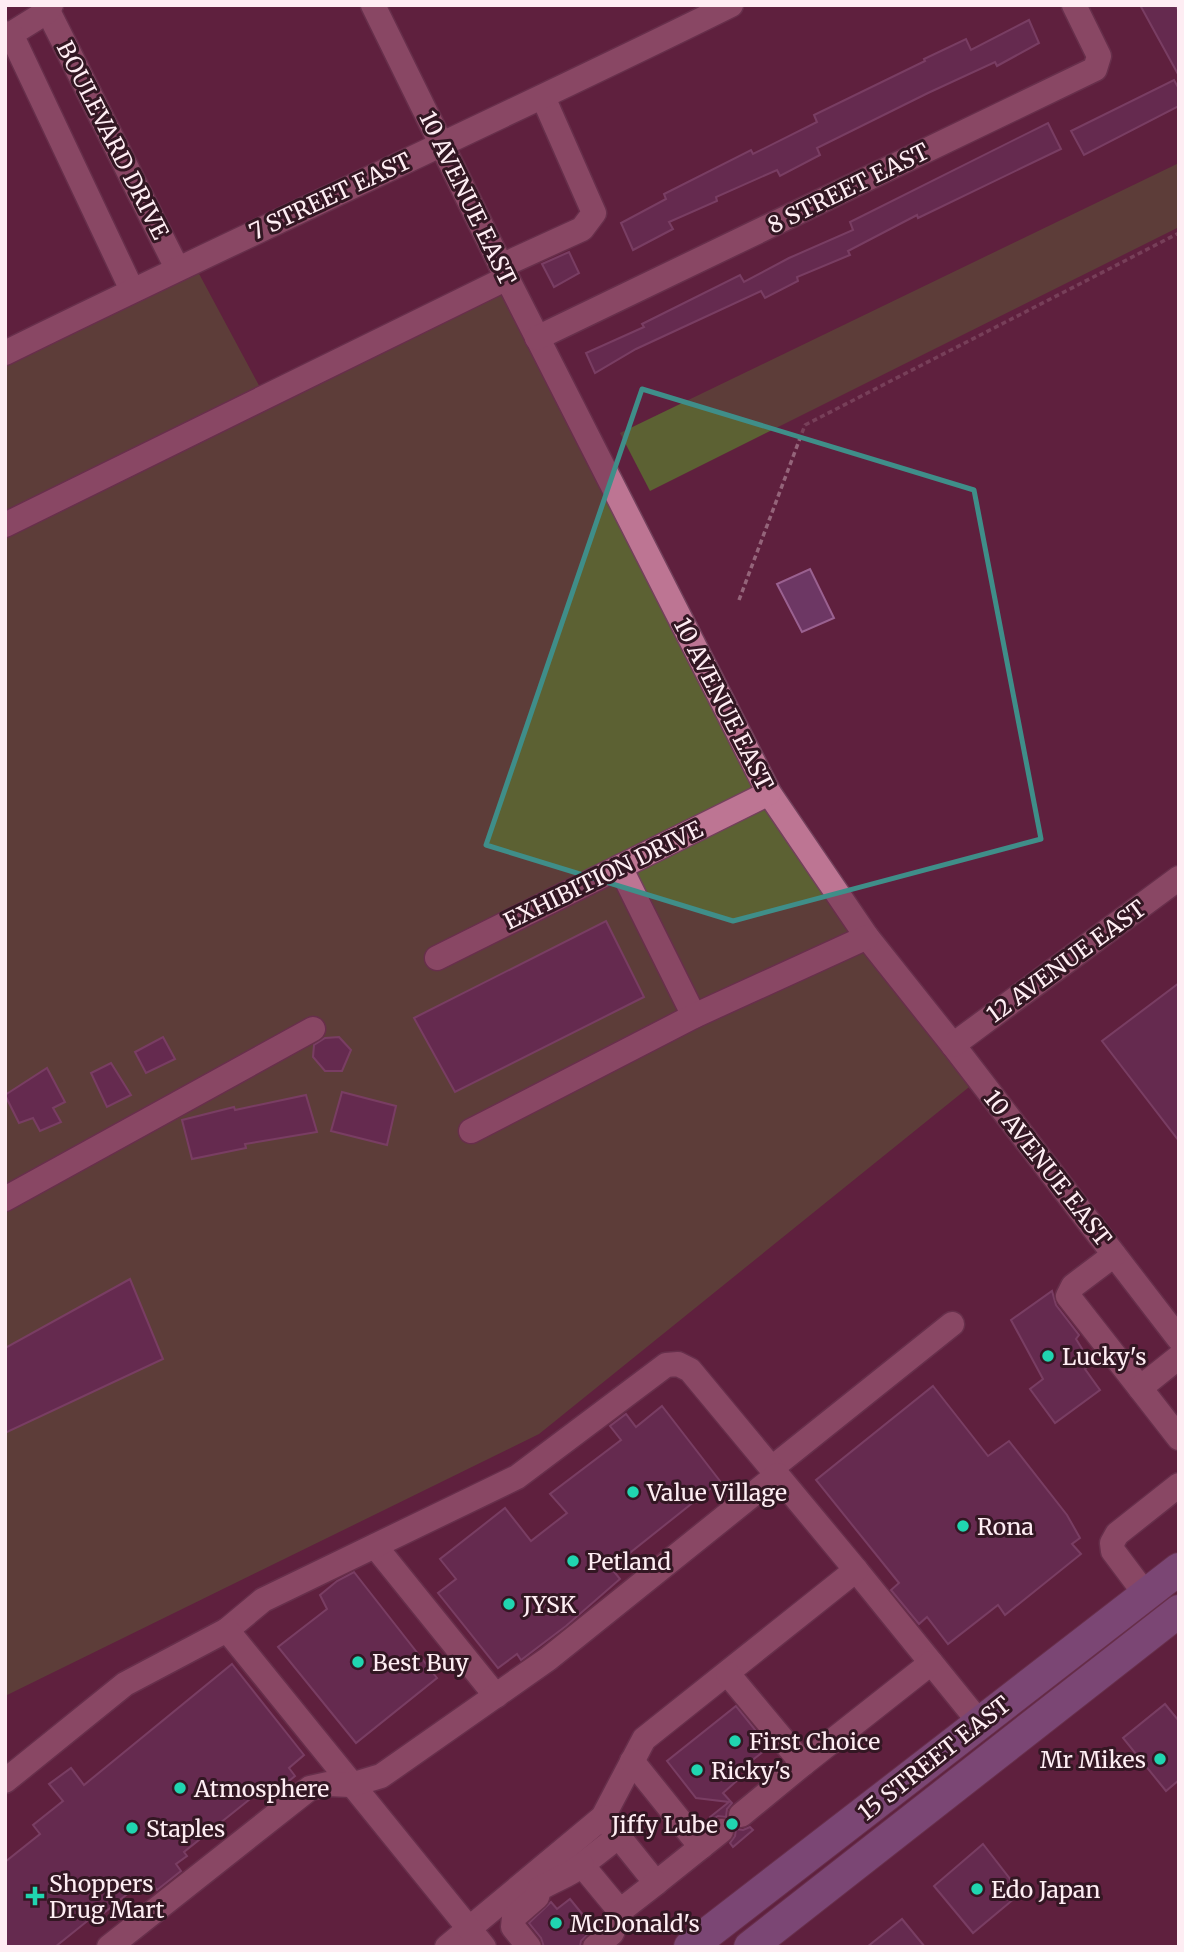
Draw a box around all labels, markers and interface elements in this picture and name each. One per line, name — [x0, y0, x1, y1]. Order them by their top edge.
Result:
street label: BOULEVARD DRIVE — [51, 36, 176, 244]
street label: 10 AVENUE EAST — [413, 106, 523, 290]
street label: 8 STREET EAST — [763, 136, 933, 240]
street label: 7 STREET EAST — [244, 146, 416, 246]
street label: 10 AVENUE EAST — [668, 613, 780, 795]
street label: EXHIBITION DRIVE — [499, 814, 708, 936]
street label: 12 AVENUE EAST — [981, 894, 1151, 1028]
street label: 10 AVENUE EAST — [978, 1084, 1118, 1252]
place label: Lucky's — [1062, 1342, 1147, 1371]
marker: Lucky's — [1040, 1348, 1056, 1364]
place label: Value Village — [646, 1478, 787, 1507]
marker: Value Village — [625, 1484, 641, 1500]
place label: Rona — [977, 1512, 1034, 1541]
marker: Rona — [955, 1518, 971, 1534]
place label: Petland — [587, 1547, 671, 1576]
marker: Petland — [565, 1553, 581, 1569]
place label: JYSK — [522, 1590, 576, 1619]
marker: JYSK — [501, 1596, 517, 1612]
place label: Best Buy — [372, 1648, 469, 1677]
marker: Best Buy — [350, 1654, 366, 1670]
street label: 15 STREET EAST — [852, 1690, 1016, 1826]
place label: First Choice — [749, 1727, 880, 1756]
marker: First Choice — [727, 1733, 743, 1749]
place label: Mr Mikes — [1040, 1745, 1146, 1774]
marker: Mr Mikes — [1152, 1751, 1168, 1767]
place label: Ricky's — [711, 1756, 791, 1785]
marker: Ricky's — [689, 1762, 705, 1778]
place label: Atmosphere — [193, 1774, 329, 1803]
marker: Atmosphere — [172, 1780, 188, 1796]
place label: Jiffy Lube — [610, 1810, 718, 1839]
place label: Staples — [146, 1814, 225, 1843]
marker: Jiffy Lube — [724, 1816, 740, 1832]
marker: Staples — [124, 1820, 140, 1836]
place label: Shoppers Drug Mart — [49, 1869, 165, 1924]
place label: Edo Japan — [991, 1875, 1101, 1904]
marker: Edo Japan — [969, 1881, 985, 1897]
marker: Shoppers Drug Mart — [27, 1888, 43, 1904]
place label: McDonald's — [570, 1909, 700, 1938]
marker: McDonald's — [548, 1915, 564, 1931]

